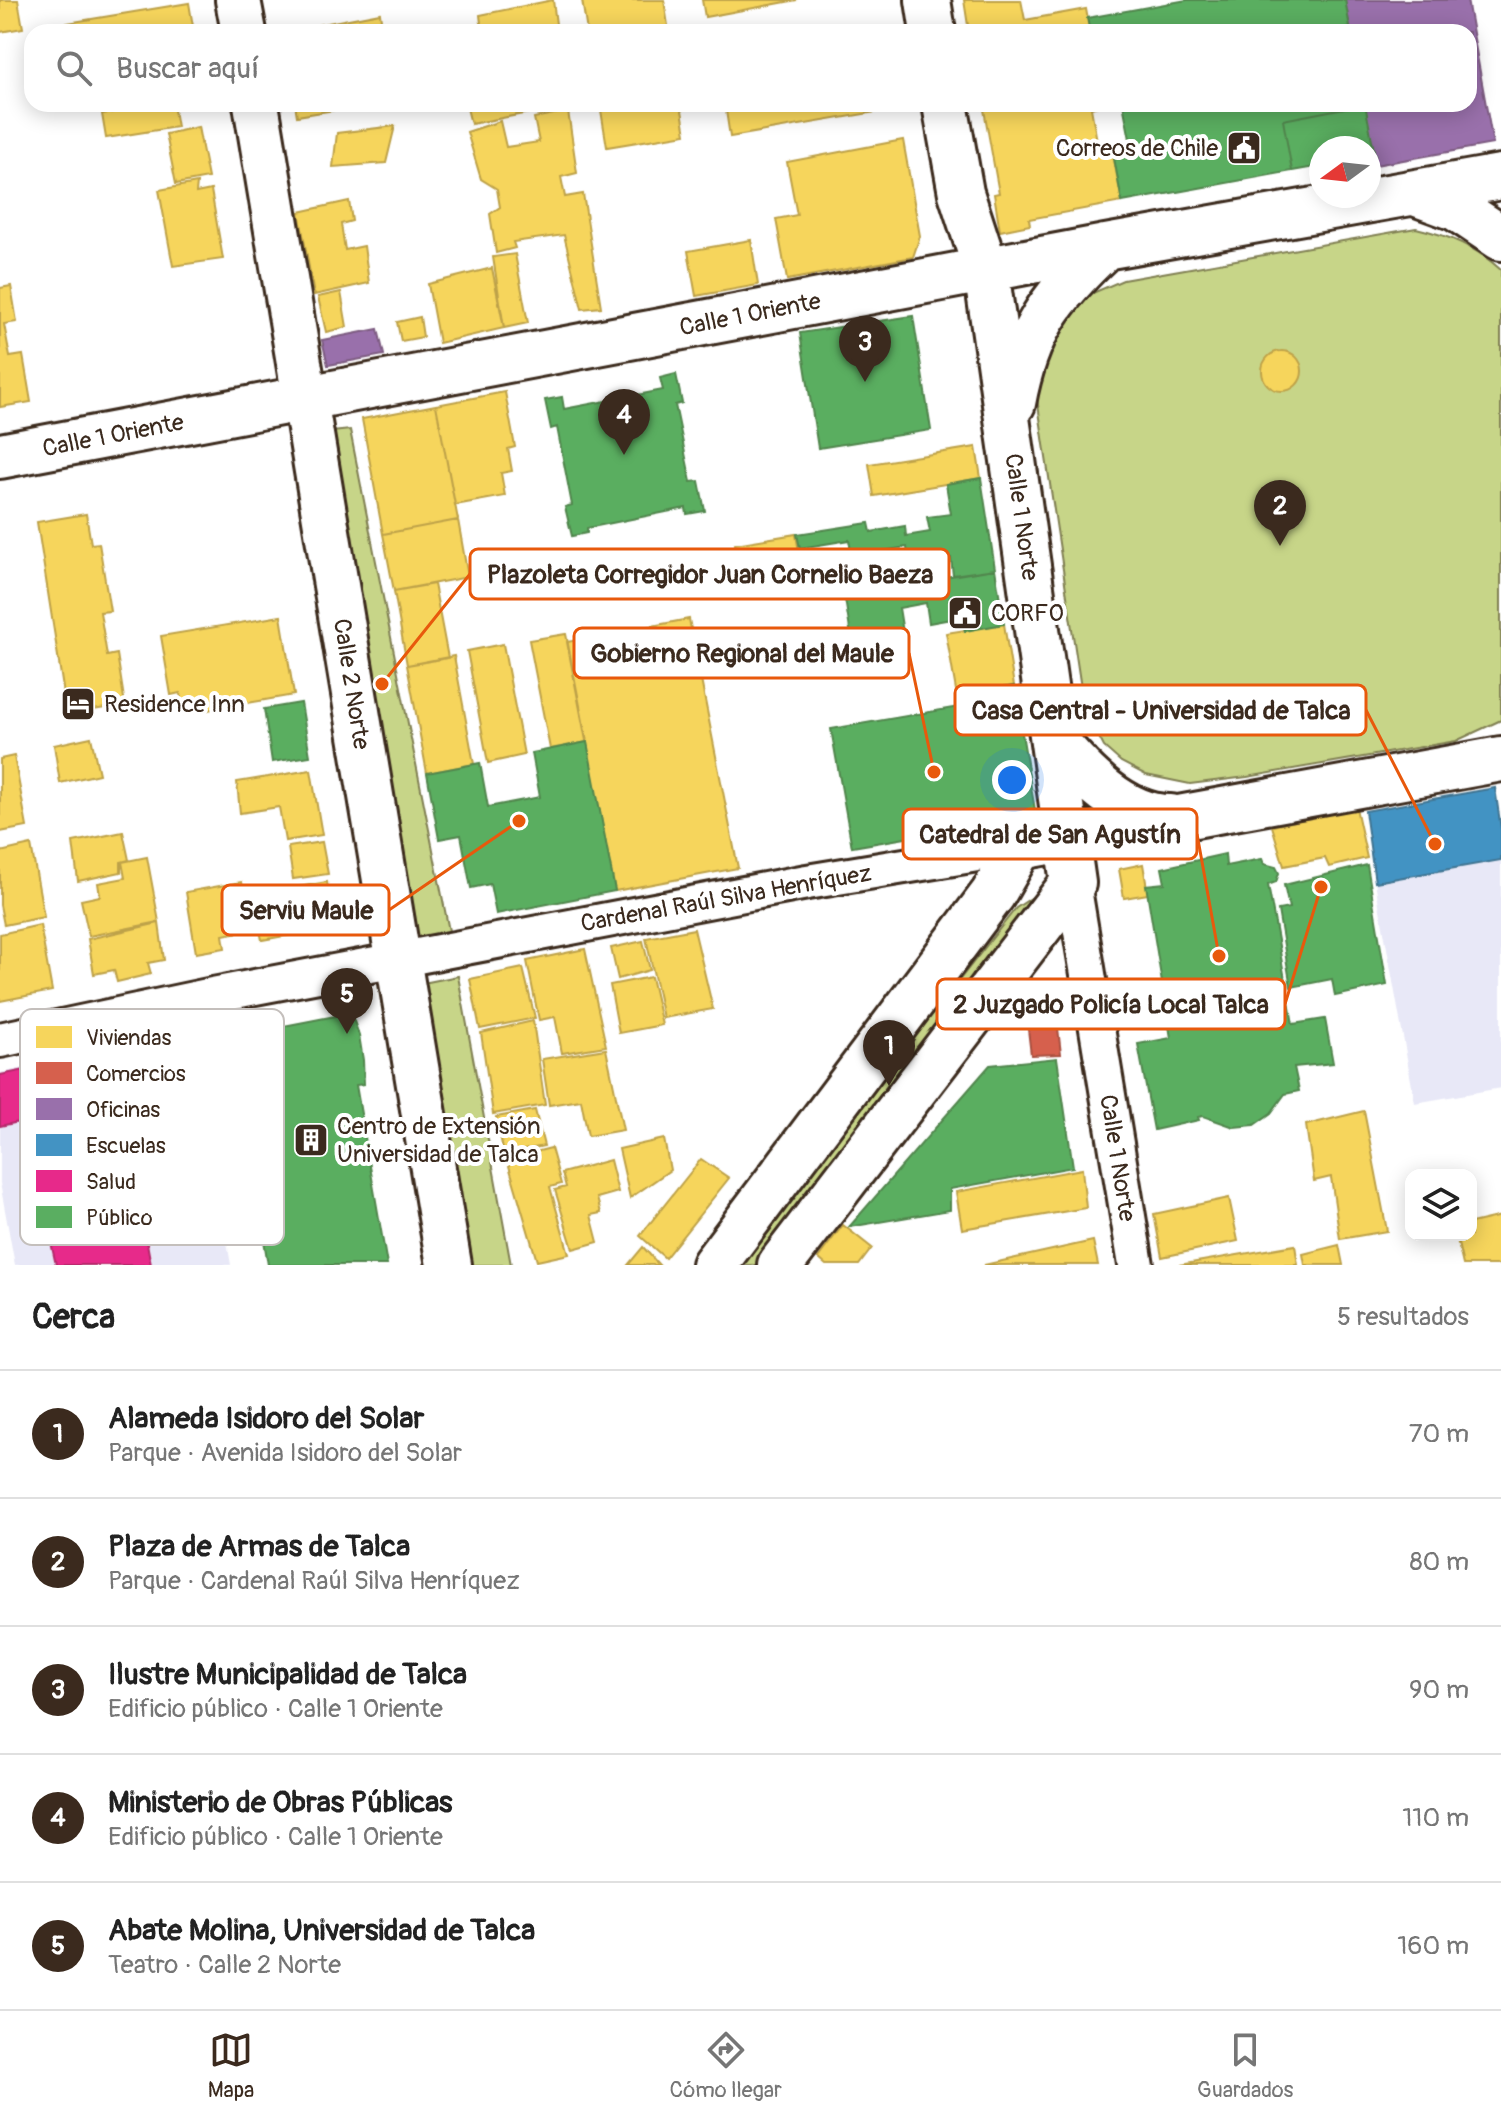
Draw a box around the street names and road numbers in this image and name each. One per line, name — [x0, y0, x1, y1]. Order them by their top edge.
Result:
street label: Calle 1 Oriente — [677, 287, 823, 342]
street label: Calle 1 Oriente — [40, 408, 186, 463]
street label: Calle 1 Norte — [998, 452, 1045, 583]
street label: Calle 2 Norte — [327, 616, 376, 752]
street label: Cardenal Raúl Silva Henríquez — [578, 859, 874, 938]
street label: Calle 1 Norte — [1093, 1092, 1142, 1224]

